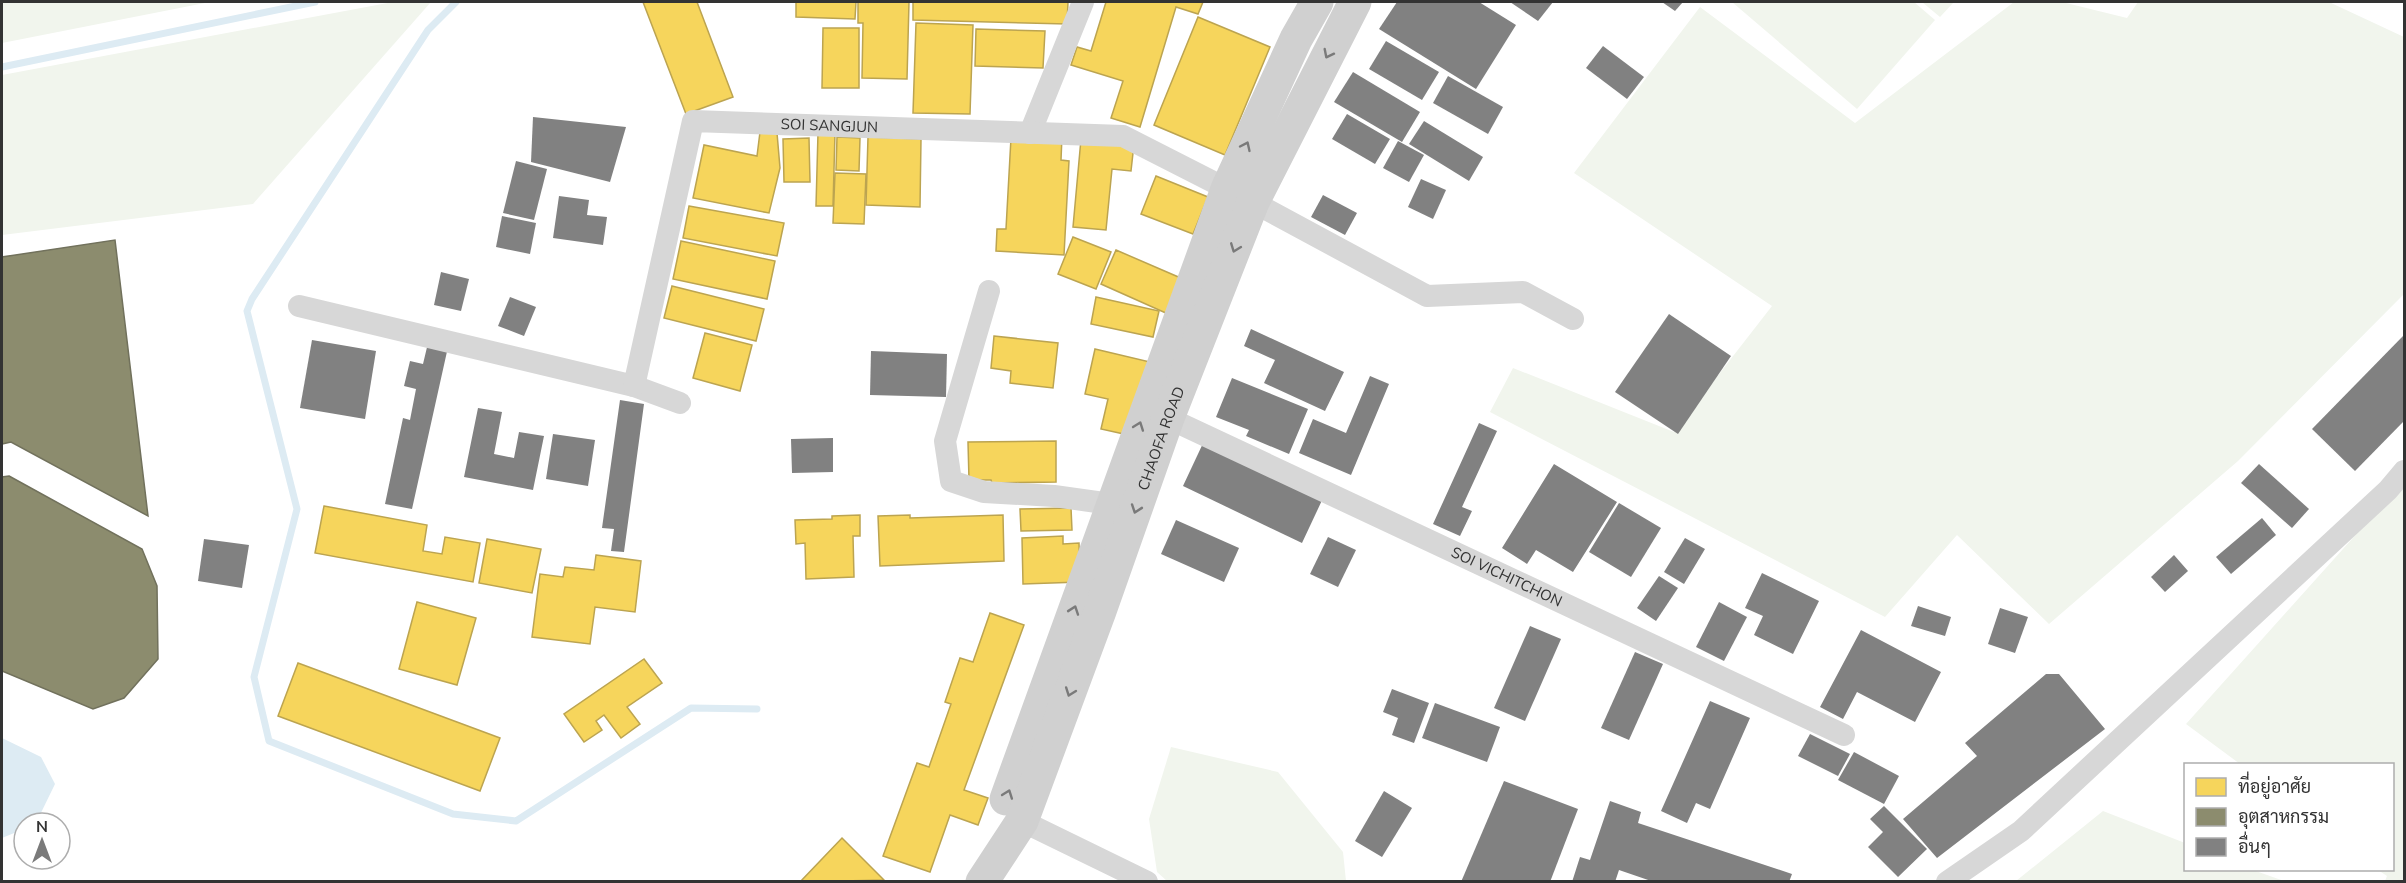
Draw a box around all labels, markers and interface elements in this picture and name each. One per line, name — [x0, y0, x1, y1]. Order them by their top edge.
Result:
one-way arrow — [1324, 47, 1335, 58]
street label: SOI SANGJUN — [780, 114, 878, 137]
one-way arrow — [1239, 142, 1251, 153]
one-way arrow — [1230, 242, 1242, 253]
street label: CHAOFA ROAD — [1133, 384, 1189, 493]
one-way arrow — [1132, 422, 1145, 432]
one-way arrow — [1131, 503, 1143, 514]
street label: SOI VICHITCHON — [1448, 542, 1565, 611]
one-way arrow — [1066, 605, 1079, 616]
one-way arrow — [1065, 686, 1077, 697]
legend — [2184, 763, 2394, 871]
text: ที่อยู่อาศัย — [2238, 771, 2311, 800]
one-way arrow — [1001, 789, 1014, 800]
text: อุตสาหกรรม — [2238, 805, 2329, 829]
north arrow — [12, 811, 72, 871]
text: N — [36, 816, 48, 838]
text: อื่นๆ — [2238, 831, 2271, 859]

